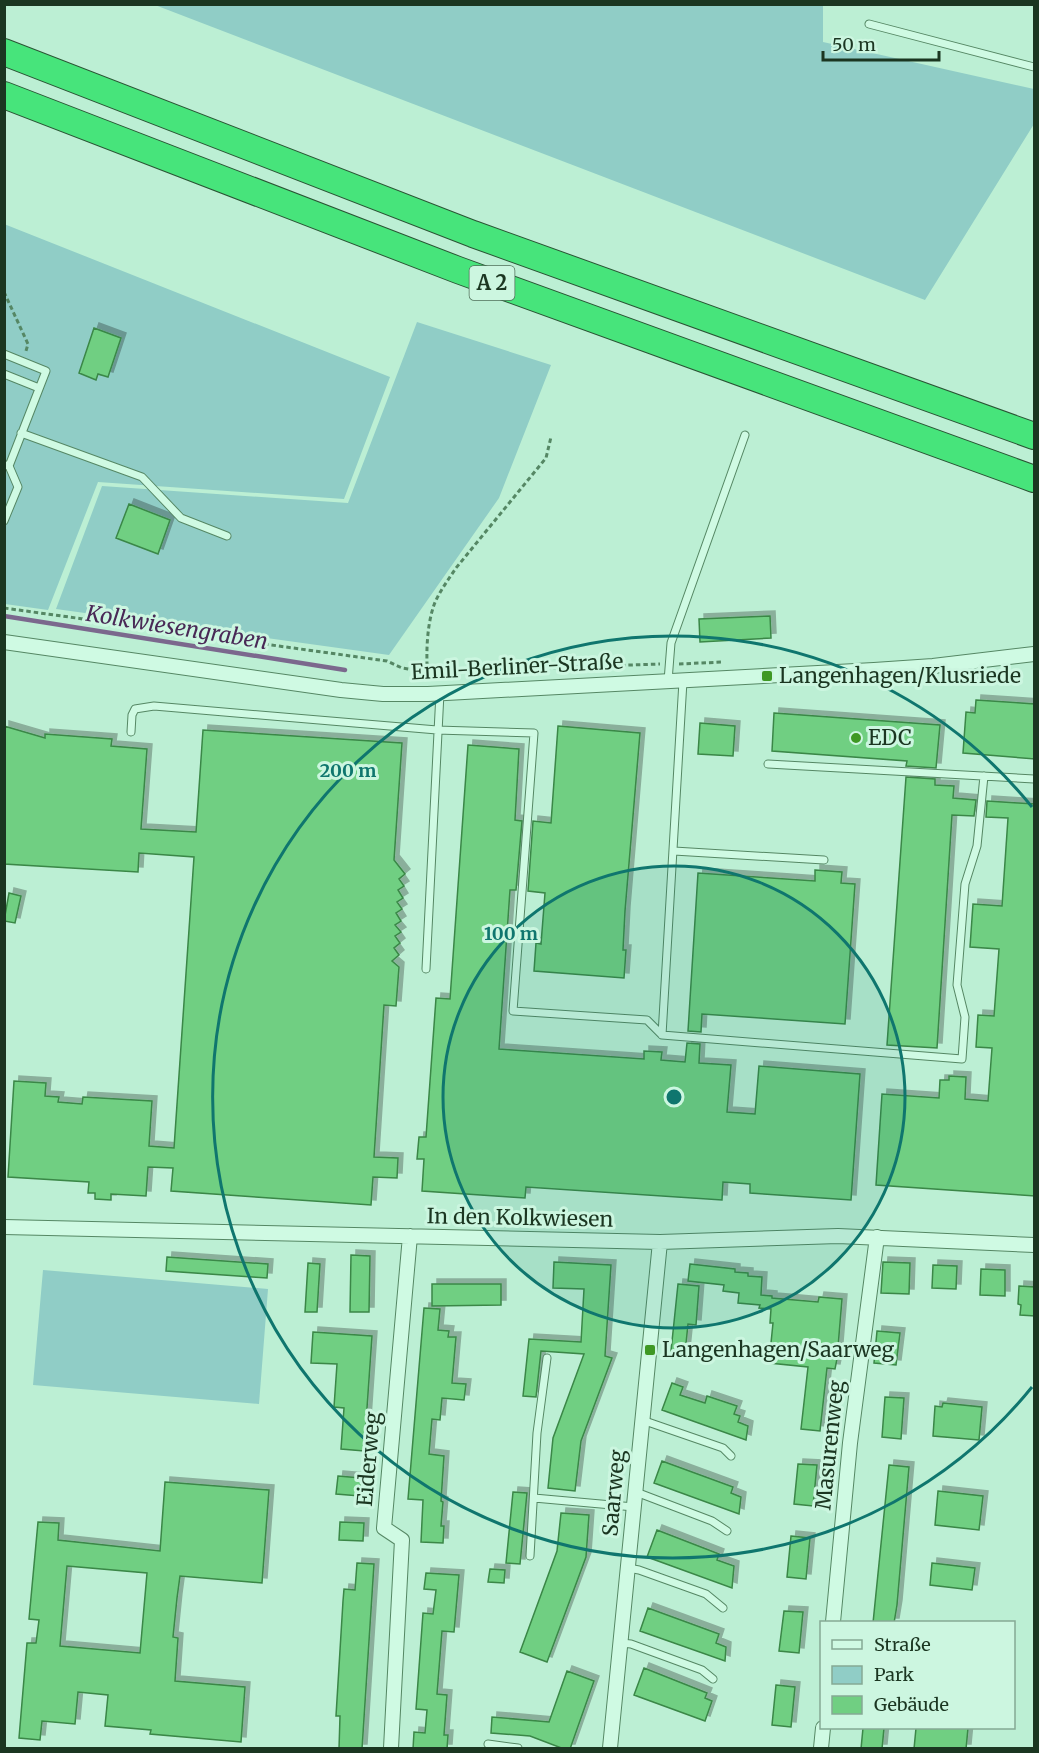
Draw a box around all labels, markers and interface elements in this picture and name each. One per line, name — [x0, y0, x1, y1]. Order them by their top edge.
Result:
scale bar — [823, 24, 938, 62]
text: 50 m — [832, 33, 876, 56]
road number: A 2 — [470, 266, 514, 300]
water label: Kolkwiesengraben — [83, 599, 270, 655]
street label: Emil-Berliner-Straße — [410, 647, 624, 686]
place label: Langenhagen/Klusriede — [779, 662, 1021, 689]
marker: Langenhagen/Klusriede — [760, 669, 774, 683]
place label: EDC — [868, 724, 912, 751]
marker: EDC — [849, 731, 863, 745]
text: 200 m — [320, 759, 376, 782]
text: 100 m — [484, 922, 538, 945]
centre of rings — [664, 1087, 684, 1107]
street label: In den Kolkwiesen — [426, 1202, 614, 1233]
place label: Langenhagen/Saarweg — [662, 1336, 895, 1363]
marker: Langenhagen/Saarweg — [643, 1343, 657, 1357]
street label: Masurenweg — [809, 1379, 850, 1511]
street label: Eiderweg — [351, 1410, 386, 1508]
street label: Saarweg — [596, 1448, 631, 1537]
legend — [820, 1621, 1015, 1729]
text: Straße — [874, 1633, 931, 1656]
text: Park — [874, 1663, 915, 1686]
text: Gebäude — [874, 1693, 949, 1716]

